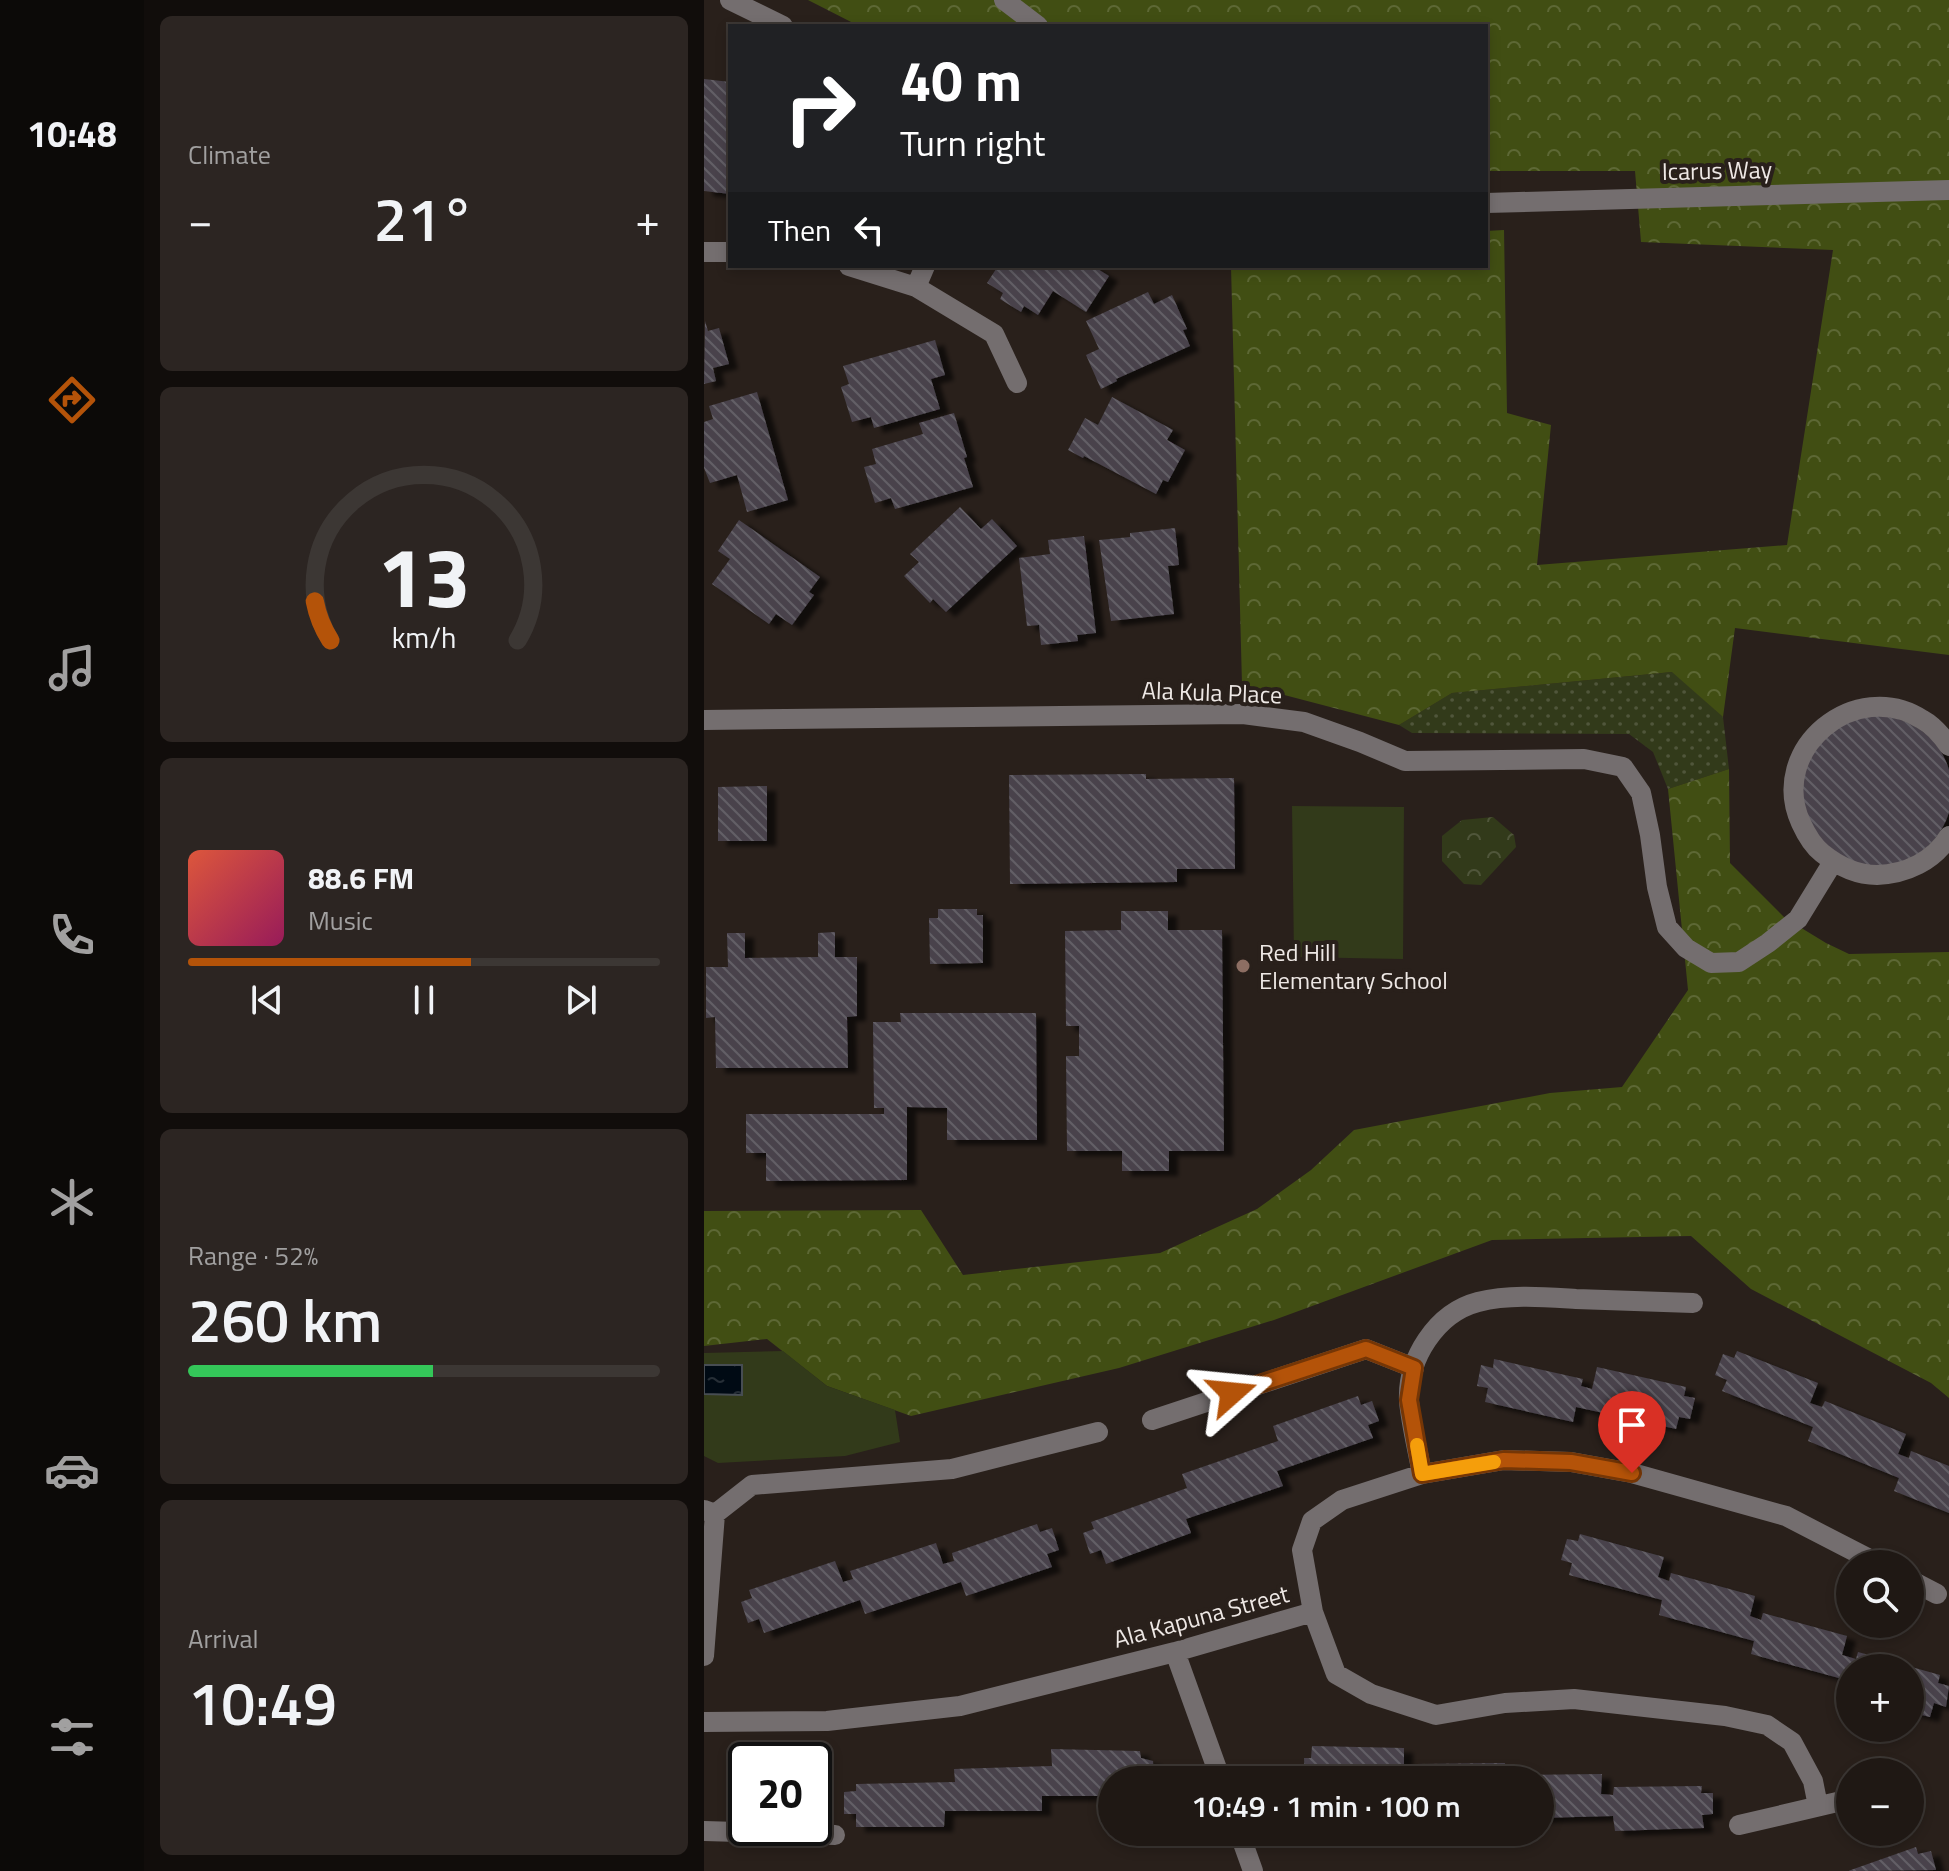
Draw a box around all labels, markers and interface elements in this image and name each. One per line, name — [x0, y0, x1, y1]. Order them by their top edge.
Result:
text: 40 m — [900, 38, 1022, 123]
icon: right — [768, 56, 872, 160]
text: 10:48 — [27, 106, 117, 161]
text: Turn right — [900, 115, 1045, 170]
text: Climate — [188, 135, 271, 174]
street label: Icarus Way — [1662, 151, 1773, 189]
text: 21° — [374, 173, 474, 264]
text: − — [188, 186, 213, 253]
text: + — [635, 186, 660, 253]
text: Then — [768, 207, 831, 253]
icon: left — [847, 208, 891, 252]
icon: directions — [44, 372, 100, 428]
text: 13 — [377, 512, 471, 638]
text: km/h — [392, 616, 456, 659]
icon: music — [44, 640, 100, 696]
street label: Ala Kula Place — [1141, 672, 1283, 712]
text: 88.6 FM — [308, 855, 414, 901]
text: Music — [308, 901, 373, 940]
icon: phone — [44, 907, 100, 963]
place label: Red Hill Elementary School — [1259, 934, 1448, 998]
marker: Red Hill Elementary School — [1234, 957, 1252, 975]
icon: previous — [245, 978, 289, 1022]
icon: pause — [402, 978, 446, 1022]
icon: next — [559, 978, 603, 1022]
icon: climate — [44, 1174, 100, 1230]
text: Range · 52% — [188, 1236, 318, 1275]
text: 260 km — [188, 1274, 382, 1365]
position arrow — [1190, 1351, 1274, 1435]
pin — [1598, 1391, 1666, 1473]
icon: arrive — [1610, 1403, 1654, 1447]
icon: car — [44, 1442, 100, 1498]
map controls — [1836, 1550, 1924, 1846]
button: search — [1836, 1550, 1924, 1638]
street label: Ala Kapuna Street — [1109, 1575, 1293, 1657]
text: Arrival — [188, 1619, 259, 1658]
button: + — [1836, 1654, 1924, 1742]
text: 10:49 — [188, 1657, 337, 1748]
icon: filters — [44, 1709, 100, 1765]
speed limit sign: 20 — [728, 1742, 832, 1846]
button: − — [1836, 1758, 1924, 1846]
text: 10:49 · 1 min · 100 m — [1191, 1783, 1461, 1829]

